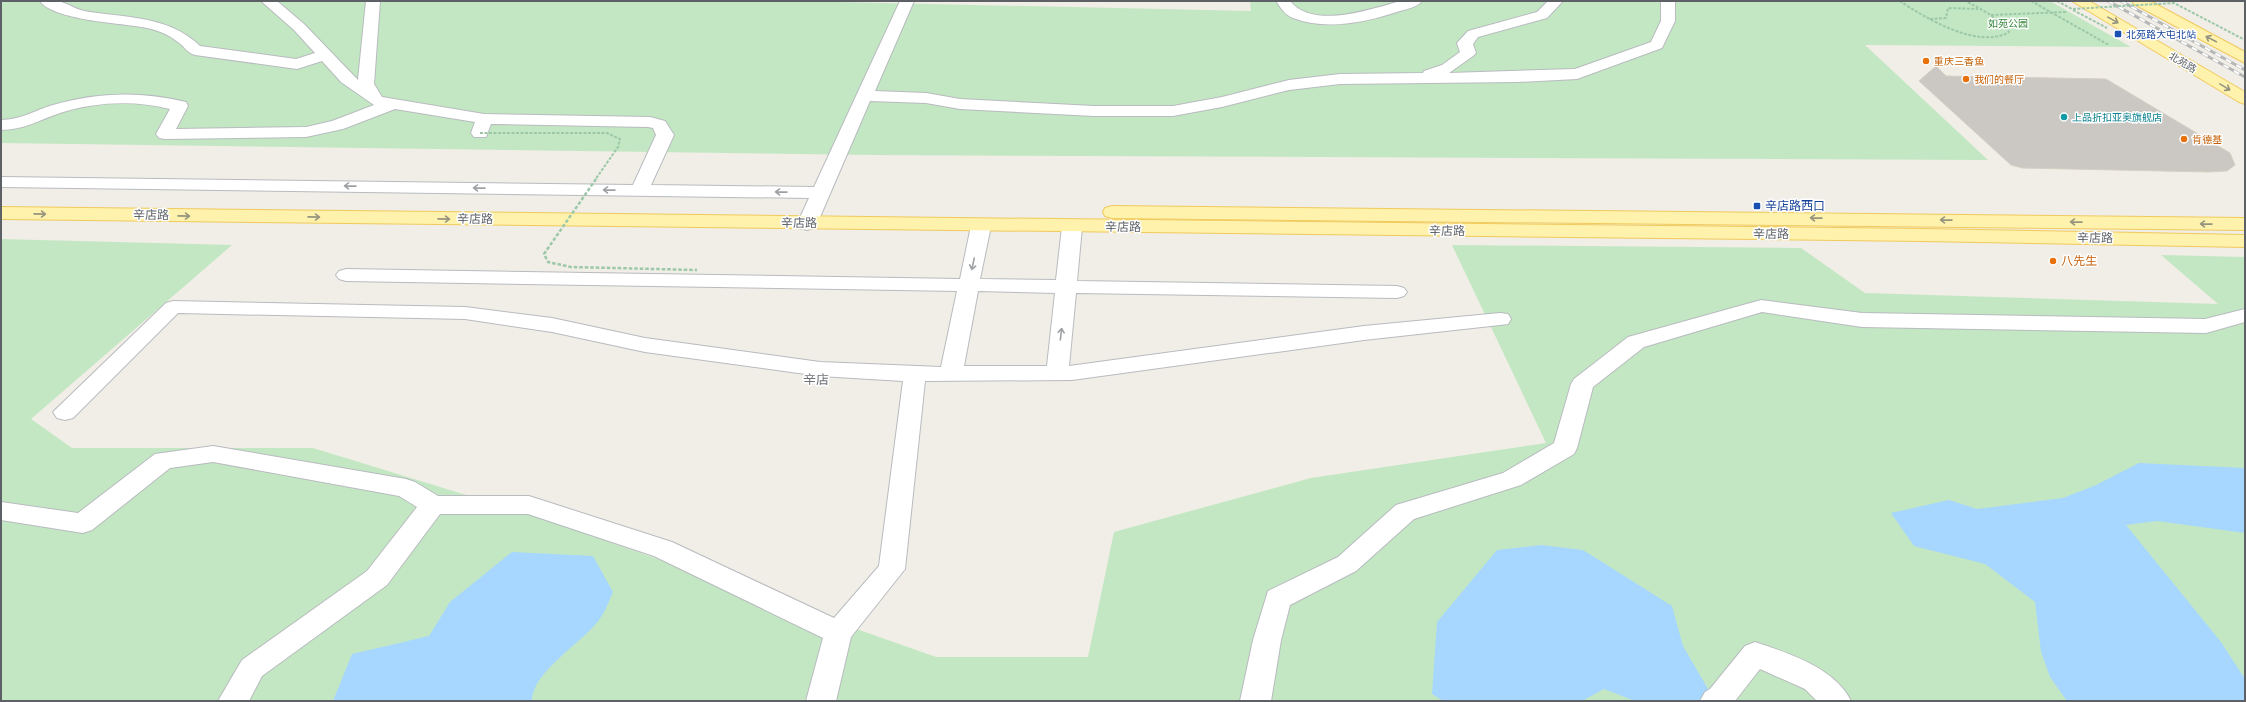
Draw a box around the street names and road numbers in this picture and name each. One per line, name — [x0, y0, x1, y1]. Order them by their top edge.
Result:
street label: 北苑路 — [2166, 50, 2198, 77]
street label: 辛店路 — [133, 208, 169, 224]
street label: 辛店路 — [457, 212, 493, 228]
street label: 辛店路 — [781, 216, 817, 232]
street label: 辛店路 — [1105, 220, 1141, 236]
street label: 辛店路 — [1429, 224, 1465, 240]
street label: 辛店路 — [1753, 227, 1789, 243]
street label: 辛店路 — [2077, 231, 2113, 247]

